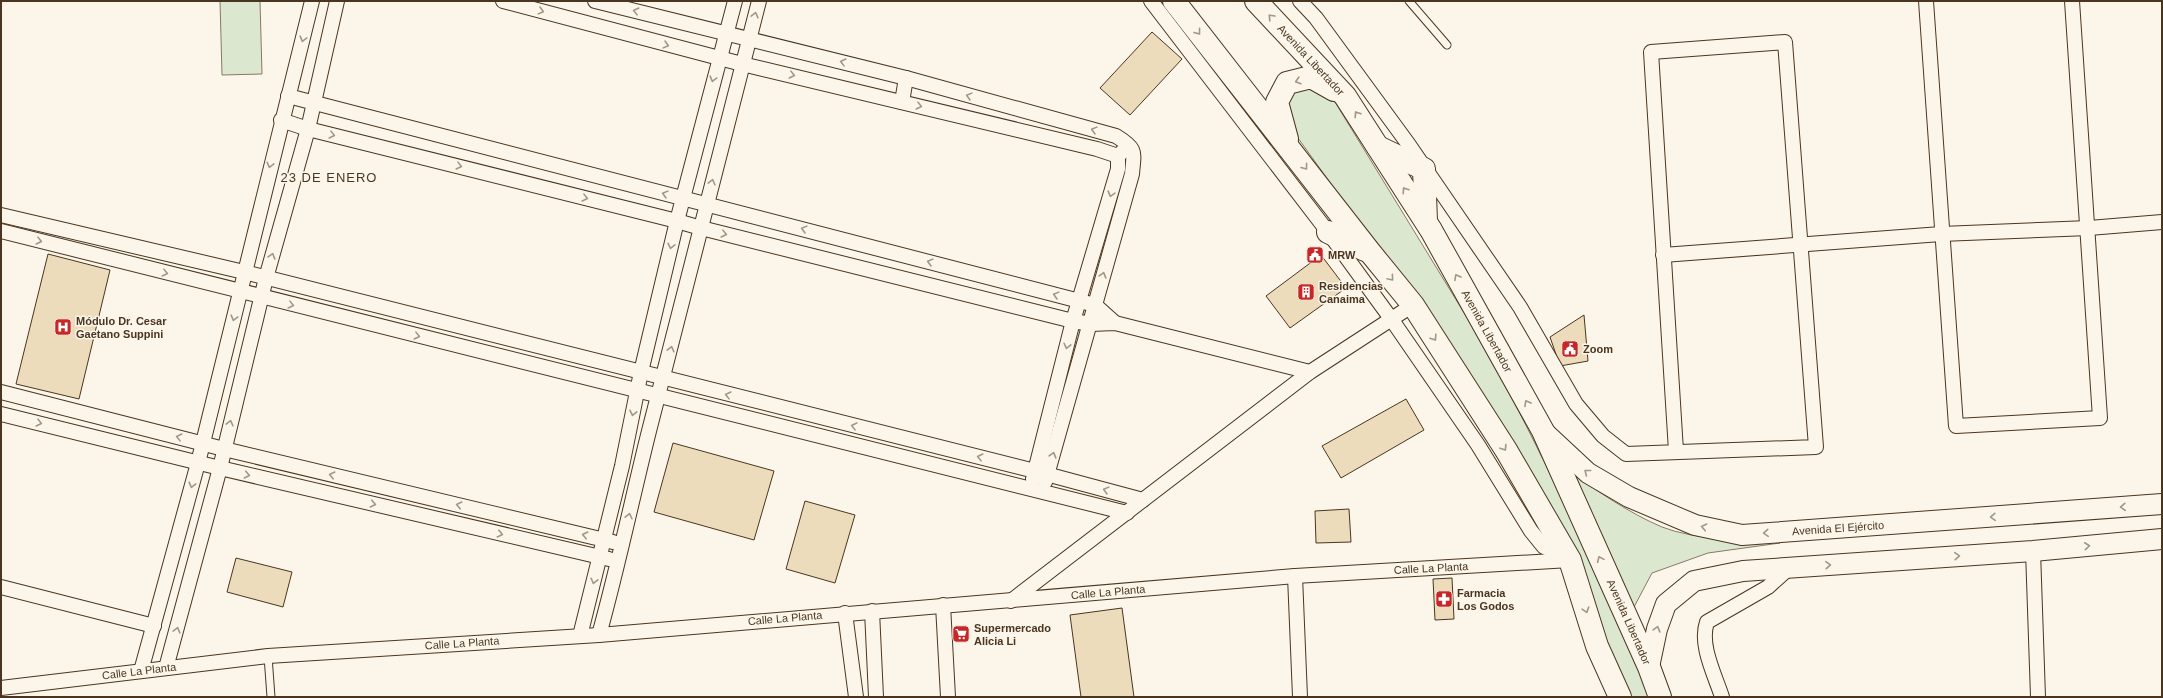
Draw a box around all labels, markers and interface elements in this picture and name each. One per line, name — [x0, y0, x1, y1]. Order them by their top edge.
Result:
one-way arrow — [537, 6, 544, 15]
one-way arrow — [632, 7, 639, 16]
one-way arrow — [750, 12, 759, 19]
one-way arrow — [1268, 14, 1276, 22]
street label: Avenida Libertador — [1275, 22, 1347, 98]
one-way arrow — [1194, 27, 1201, 34]
one-way arrow — [299, 36, 307, 42]
one-way arrow — [663, 40, 669, 48]
one-way arrow — [840, 58, 847, 67]
one-way arrow — [789, 70, 796, 79]
one-way arrow — [710, 76, 718, 82]
one-way arrow — [1294, 76, 1301, 84]
one-way arrow — [966, 92, 972, 100]
one-way arrow — [915, 101, 922, 110]
one-way arrow — [1354, 111, 1361, 118]
one-way arrow — [1091, 126, 1098, 135]
one-way arrow — [329, 130, 336, 138]
one-way arrow — [267, 161, 275, 168]
one-way arrow — [455, 161, 462, 170]
one-way arrow — [1300, 163, 1307, 170]
district label: 23 DE ENERO — [281, 170, 377, 185]
one-way arrow — [707, 178, 715, 185]
one-way arrow — [1403, 187, 1410, 194]
one-way arrow — [662, 190, 669, 199]
one-way arrow — [1107, 190, 1116, 197]
one-way arrow — [582, 193, 588, 201]
one-way arrow — [801, 226, 808, 234]
one-way arrow — [720, 229, 727, 238]
one-way arrow — [35, 236, 42, 245]
one-way arrow — [667, 242, 676, 249]
public building icon: MRW — [1305, 245, 1325, 265]
place label: MRW — [1328, 249, 1356, 261]
one-way arrow — [267, 253, 276, 260]
one-way arrow — [927, 258, 934, 267]
one-way arrow — [162, 268, 168, 276]
one-way arrow — [1098, 272, 1107, 279]
one-way arrow — [1386, 273, 1393, 281]
one-way arrow — [1455, 274, 1462, 281]
place label: Residencias Canaima — [1319, 280, 1383, 305]
building icon: Residencias Canaima — [1296, 282, 1316, 302]
street label: Avenida Libertador — [1459, 288, 1515, 374]
one-way arrow — [1053, 291, 1059, 299]
one-way arrow — [288, 300, 294, 308]
place label: Módulo Dr. Cesar Gaetano Suppini — [76, 315, 167, 340]
one-way arrow — [230, 315, 239, 322]
hospital icon: Módulo Dr. Cesar Gaetano Suppini — [53, 317, 73, 337]
one-way arrow — [414, 331, 420, 339]
one-way arrow — [1429, 334, 1437, 341]
public building icon: Zoom — [1560, 339, 1580, 359]
one-way arrow — [1063, 342, 1072, 349]
place label: Zoom — [1583, 343, 1613, 355]
one-way arrow — [666, 345, 674, 352]
one-way arrow — [724, 391, 731, 399]
one-way arrow — [1524, 400, 1532, 407]
one-way arrow — [629, 410, 638, 417]
one-way arrow — [36, 419, 42, 427]
one-way arrow — [226, 420, 234, 426]
one-way arrow — [851, 422, 857, 430]
one-way arrow — [176, 433, 182, 441]
one-way arrow — [1499, 444, 1507, 451]
one-way arrow — [1048, 451, 1057, 458]
one-way arrow — [977, 453, 984, 462]
one-way arrow — [1584, 469, 1591, 476]
one-way arrow — [243, 470, 250, 478]
one-way arrow — [329, 471, 336, 480]
one-way arrow — [188, 481, 197, 488]
one-way arrow — [1102, 486, 1109, 495]
one-way arrow — [370, 500, 376, 508]
one-way arrow — [455, 502, 462, 510]
one-way arrow — [2120, 503, 2126, 512]
one-way arrow — [625, 512, 633, 519]
one-way arrow — [1990, 512, 1996, 521]
street label: Avenida El Ejército — [1792, 519, 1884, 537]
one-way arrow — [1701, 523, 1707, 531]
one-way arrow — [1763, 528, 1769, 537]
one-way arrow — [496, 530, 503, 538]
one-way arrow — [582, 532, 588, 540]
one-way arrow — [2084, 542, 2090, 551]
one-way arrow — [1954, 552, 1960, 561]
one-way arrow — [1597, 555, 1605, 563]
street label: Calle La Planta — [1393, 560, 1469, 576]
one-way arrow — [1825, 561, 1831, 570]
one-way arrow — [590, 577, 599, 584]
street label: Avenida Libertador — [1605, 577, 1653, 667]
street label: Calle La Planta — [1070, 583, 1147, 601]
place label: Farmacia Los Godos — [1457, 587, 1514, 612]
pharmacy icon: Farmacia Los Godos — [1434, 589, 1454, 609]
one-way arrow — [1581, 606, 1590, 613]
street label: Calle La Planta — [747, 609, 824, 627]
place label: Supermercado Alicia Li — [974, 622, 1051, 647]
supermarket icon: Supermercado Alicia Li — [951, 624, 971, 644]
one-way arrow — [1652, 626, 1661, 633]
one-way arrow — [172, 627, 181, 634]
street label: Calle La Planta — [424, 634, 501, 652]
street label: Calle La Planta — [101, 660, 178, 682]

